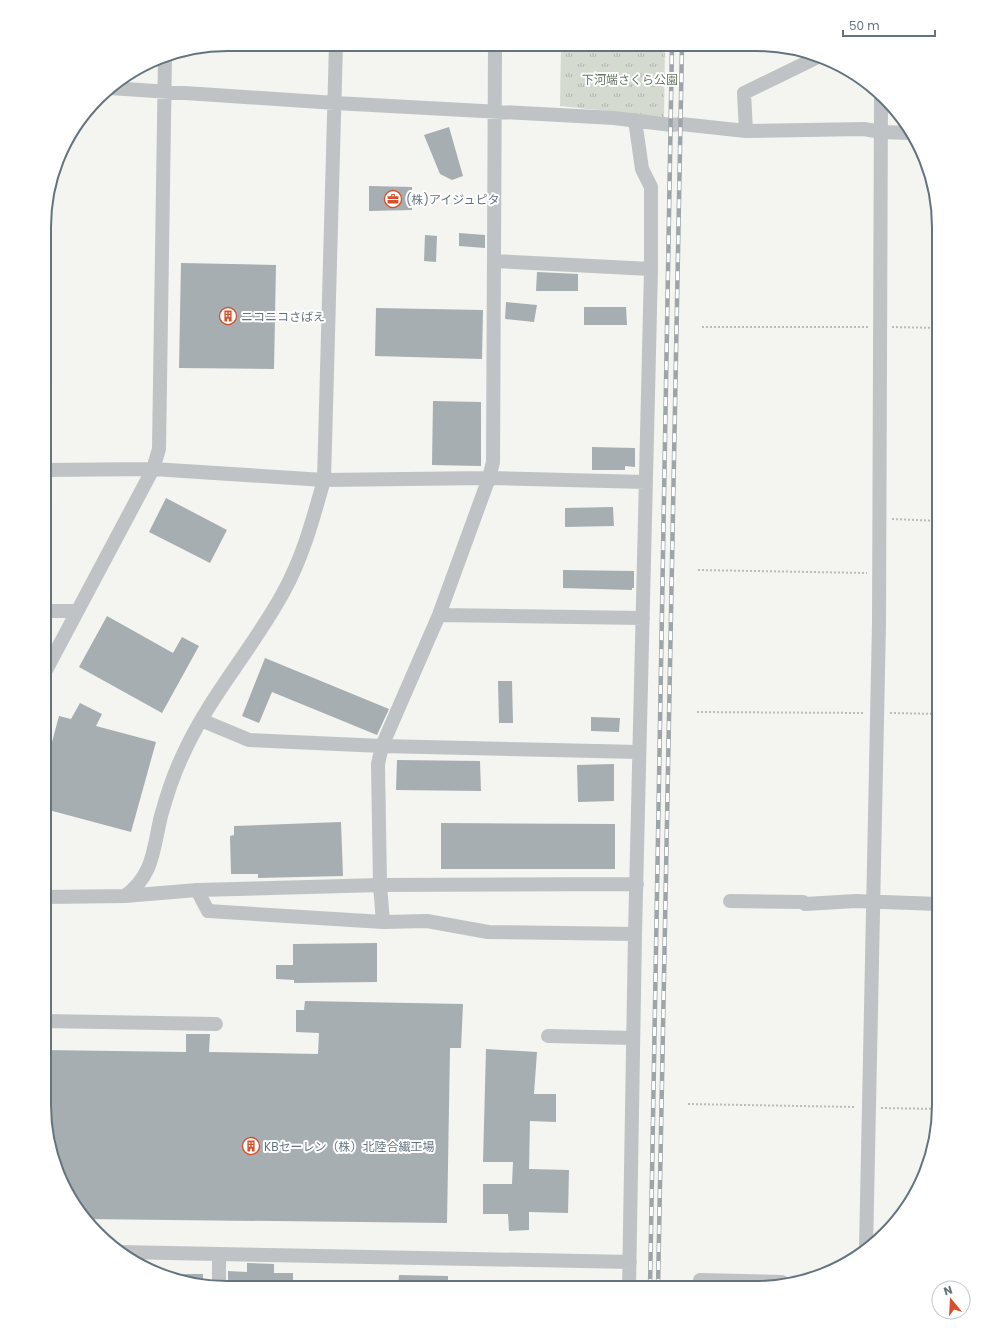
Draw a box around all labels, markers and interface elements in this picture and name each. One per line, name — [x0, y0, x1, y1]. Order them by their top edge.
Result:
scale bar — [843, 12, 935, 38]
text: 50 m — [849, 17, 880, 34]
park label: 下河端さくら公園 — [582, 71, 678, 88]
office icon: (株)アイジュピタ — [383, 189, 403, 209]
place label: (株)アイジュピタ — [406, 191, 499, 208]
building icon: ニコニコさばえ — [218, 306, 238, 326]
place label: ニコニコさばえ — [241, 308, 325, 325]
building icon: KBセーレン（株）北陸合繊工場 — [241, 1136, 261, 1156]
place label: KBセーレン（株）北陸合繊工場 — [264, 1138, 435, 1155]
north arrow — [931, 1280, 971, 1320]
text: N — [941, 1282, 954, 1299]

